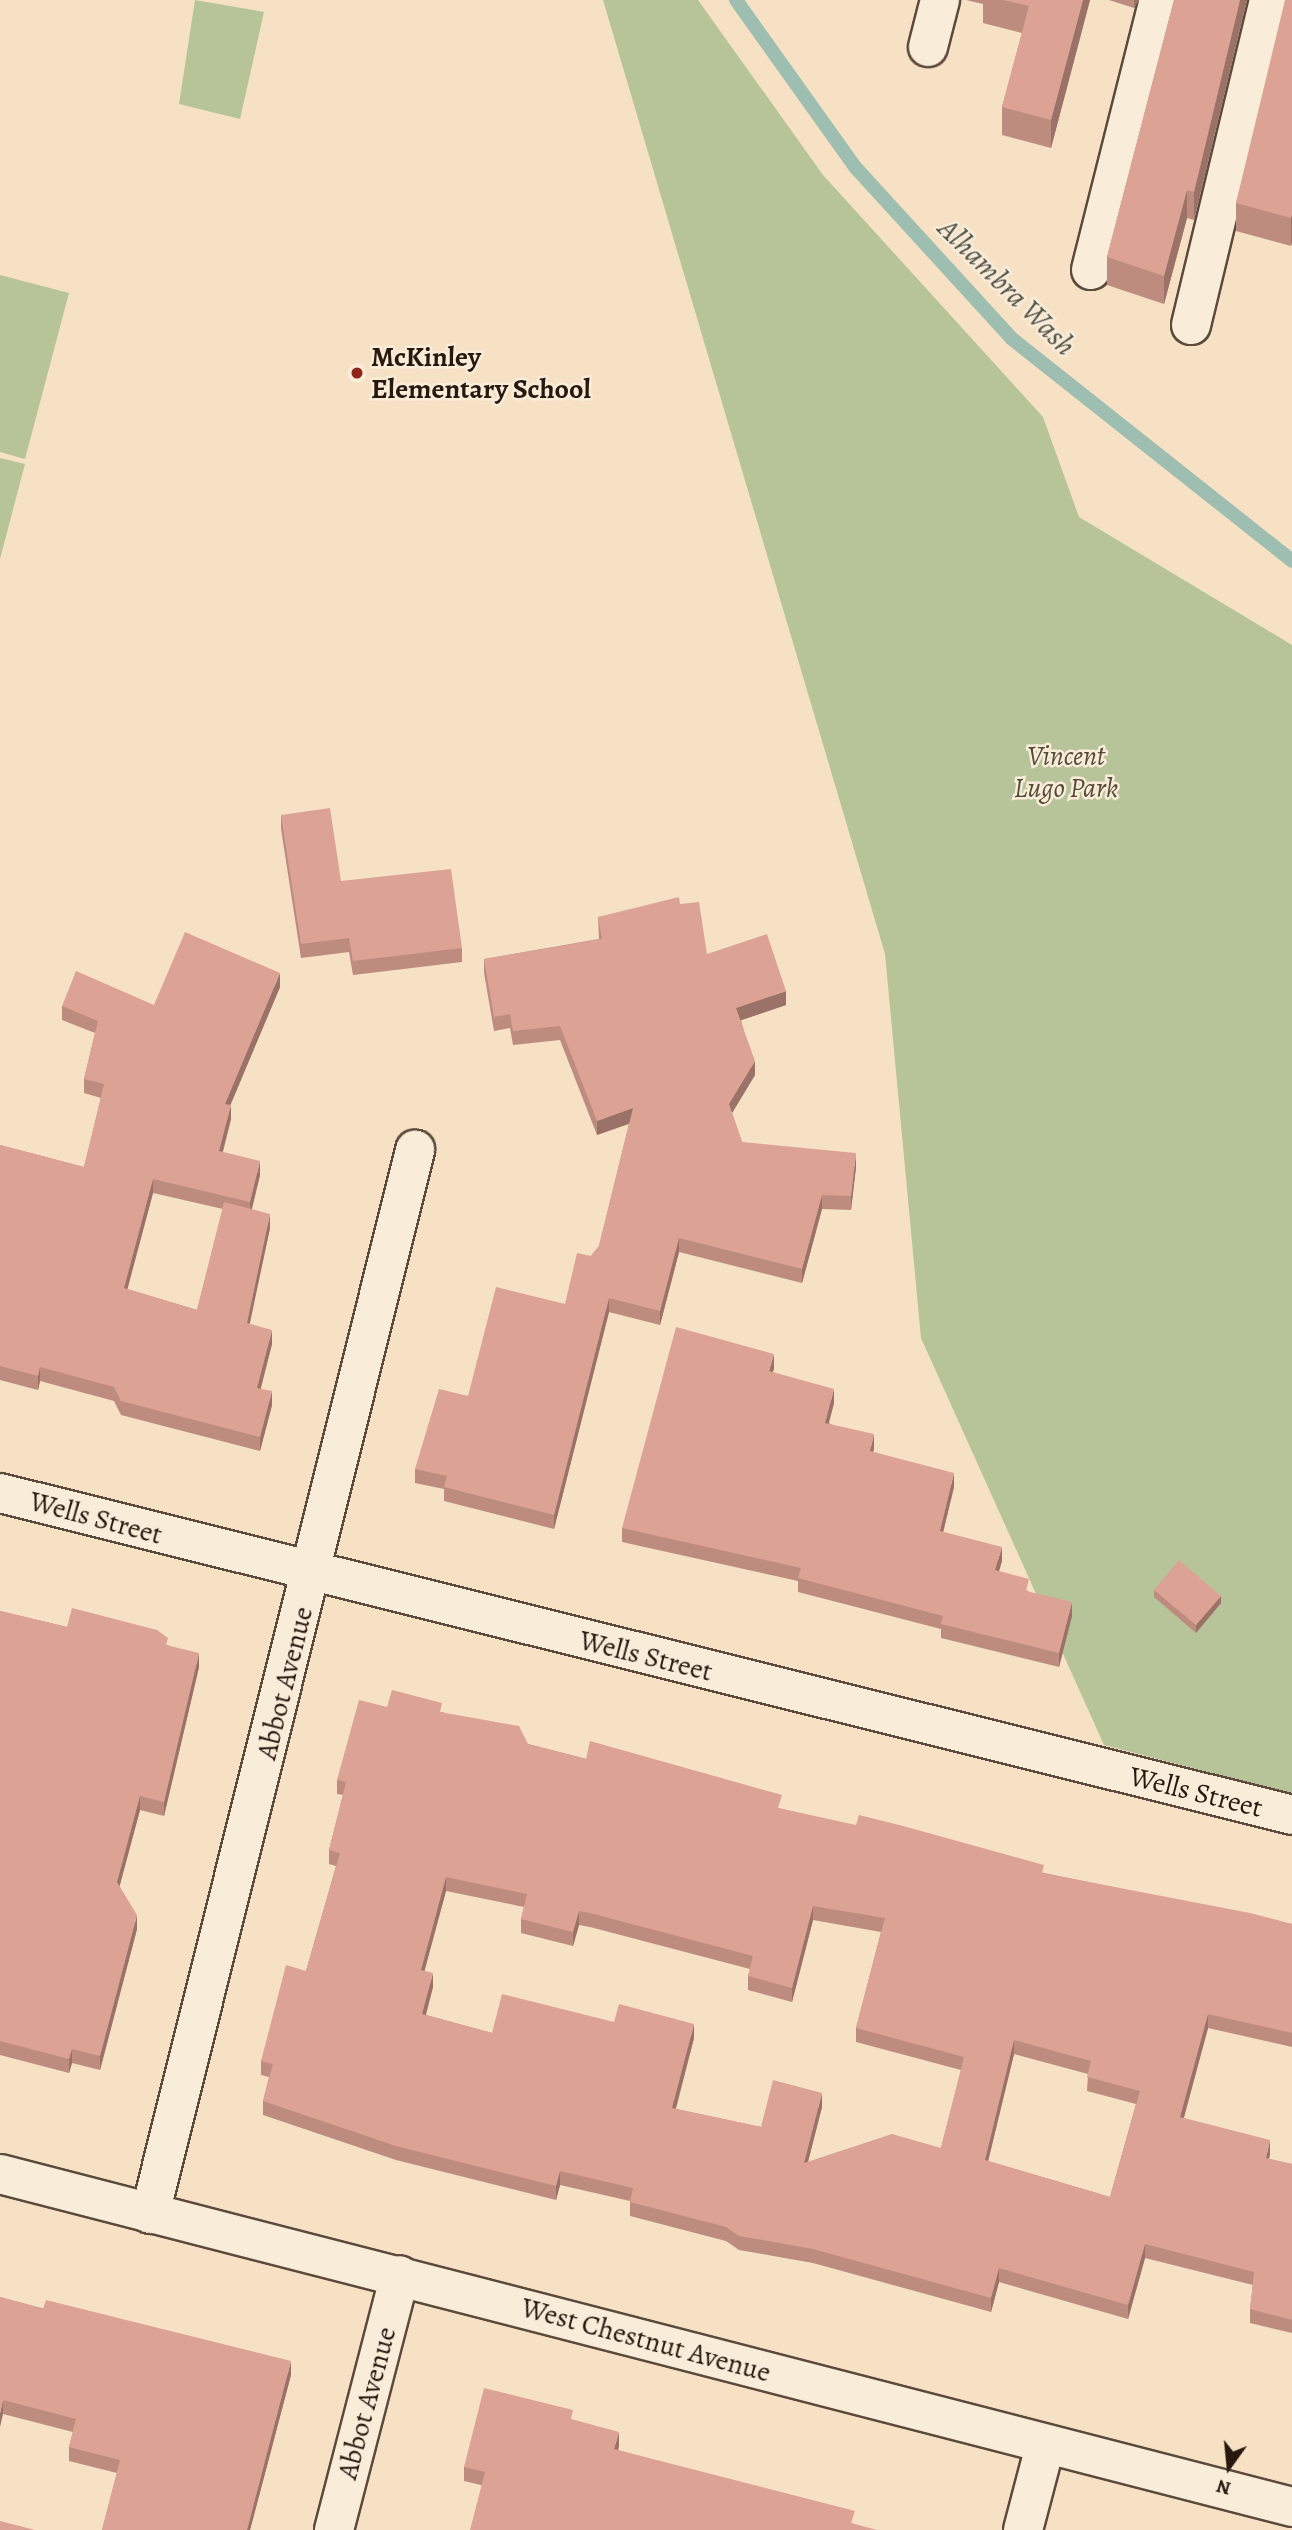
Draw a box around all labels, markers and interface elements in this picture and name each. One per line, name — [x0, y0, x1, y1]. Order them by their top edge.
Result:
water label: Alhambra Wash — [931, 211, 1083, 363]
place label: McKinley Elementary School — [371, 340, 591, 406]
marker: McKinley Elementary School — [349, 365, 365, 381]
park label: Vincent Lugo Park — [1014, 739, 1118, 805]
street label: Wells Street — [26, 1484, 166, 1552]
street label: Abbot Avenue — [250, 1603, 320, 1763]
street label: Wells Street — [576, 1623, 716, 1689]
street label: Wells Street — [1126, 1759, 1266, 1825]
street label: West Chestnut Avenue — [518, 2291, 774, 2389]
street label: Abbot Avenue — [331, 2323, 403, 2483]
north arrow — [1194, 2432, 1264, 2502]
text: N — [1214, 2473, 1234, 2502]

